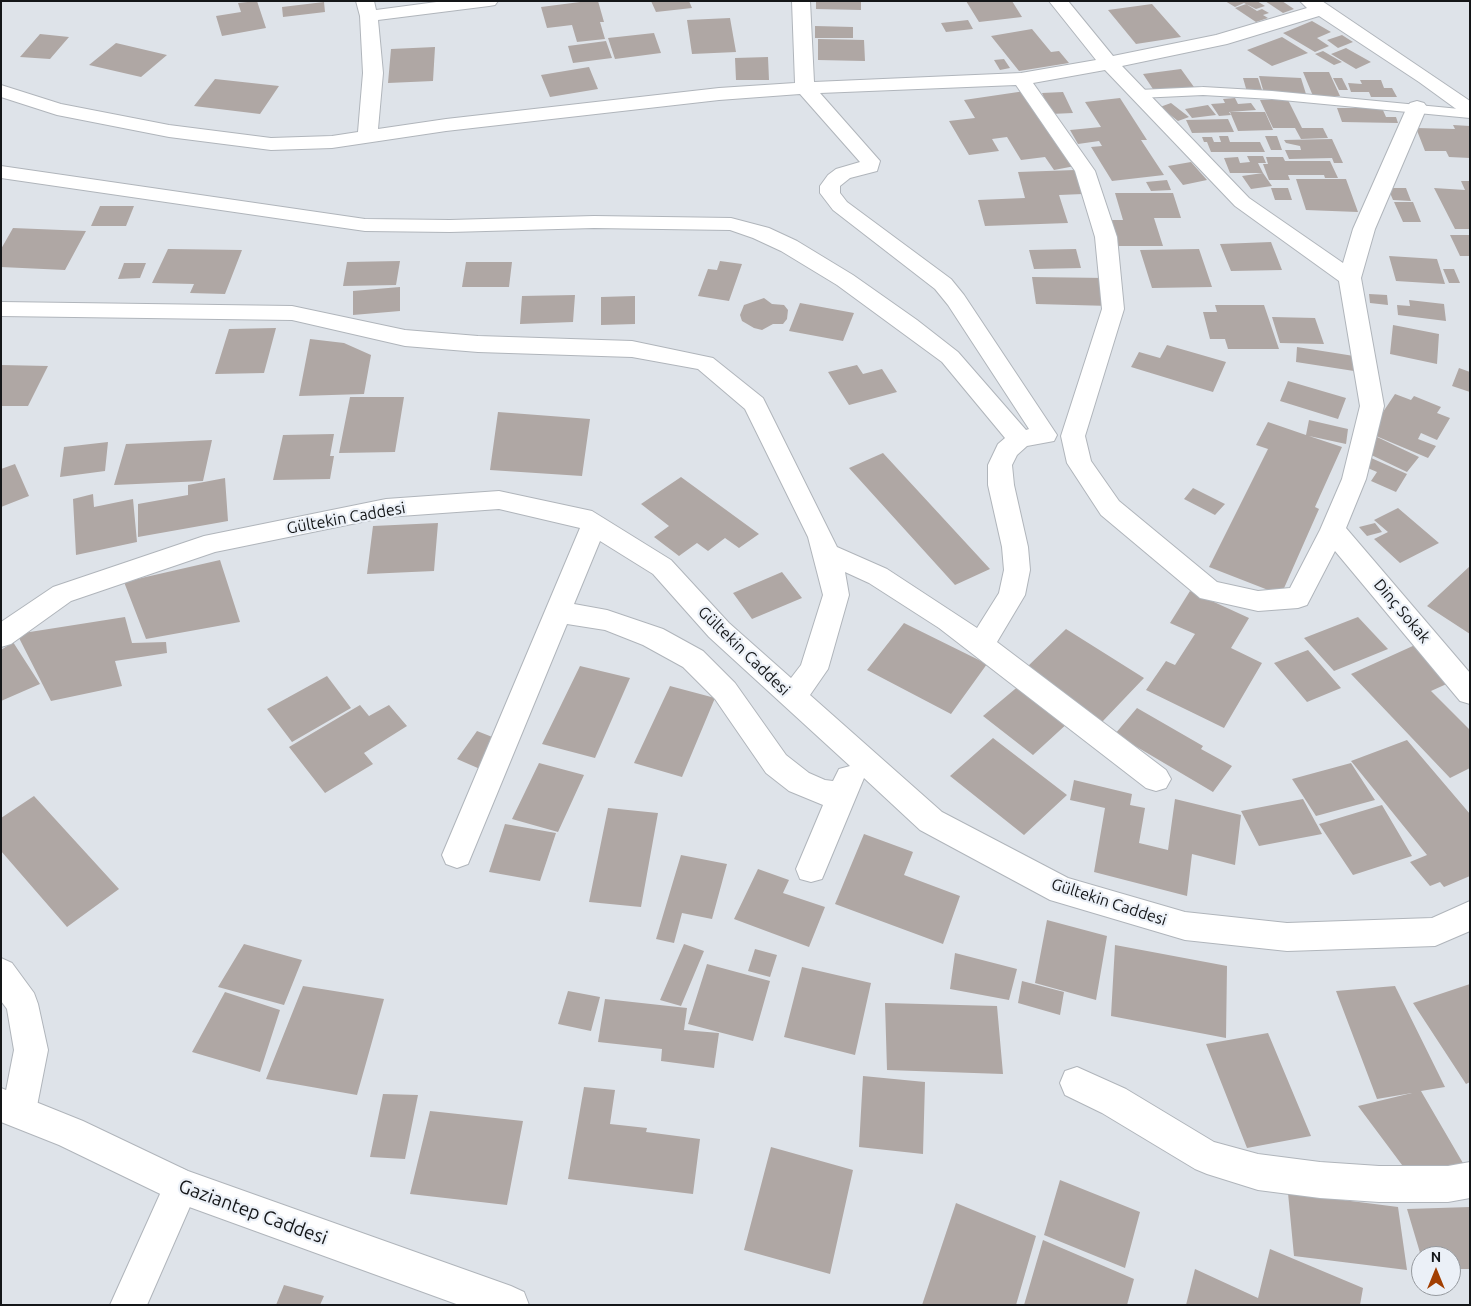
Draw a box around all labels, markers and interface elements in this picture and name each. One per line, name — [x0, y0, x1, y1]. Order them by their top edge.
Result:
street label: Gültekin Caddesi — [285, 498, 407, 538]
street label: Dinç Sokak — [1370, 575, 1434, 647]
street label: Gültekin Caddesi — [694, 602, 794, 700]
street label: Gültekin Caddesi — [1049, 874, 1169, 930]
street label: Gaziantep Caddesi — [175, 1174, 331, 1250]
north arrow — [1411, 1246, 1461, 1296]
text: N — [1431, 1249, 1441, 1265]

